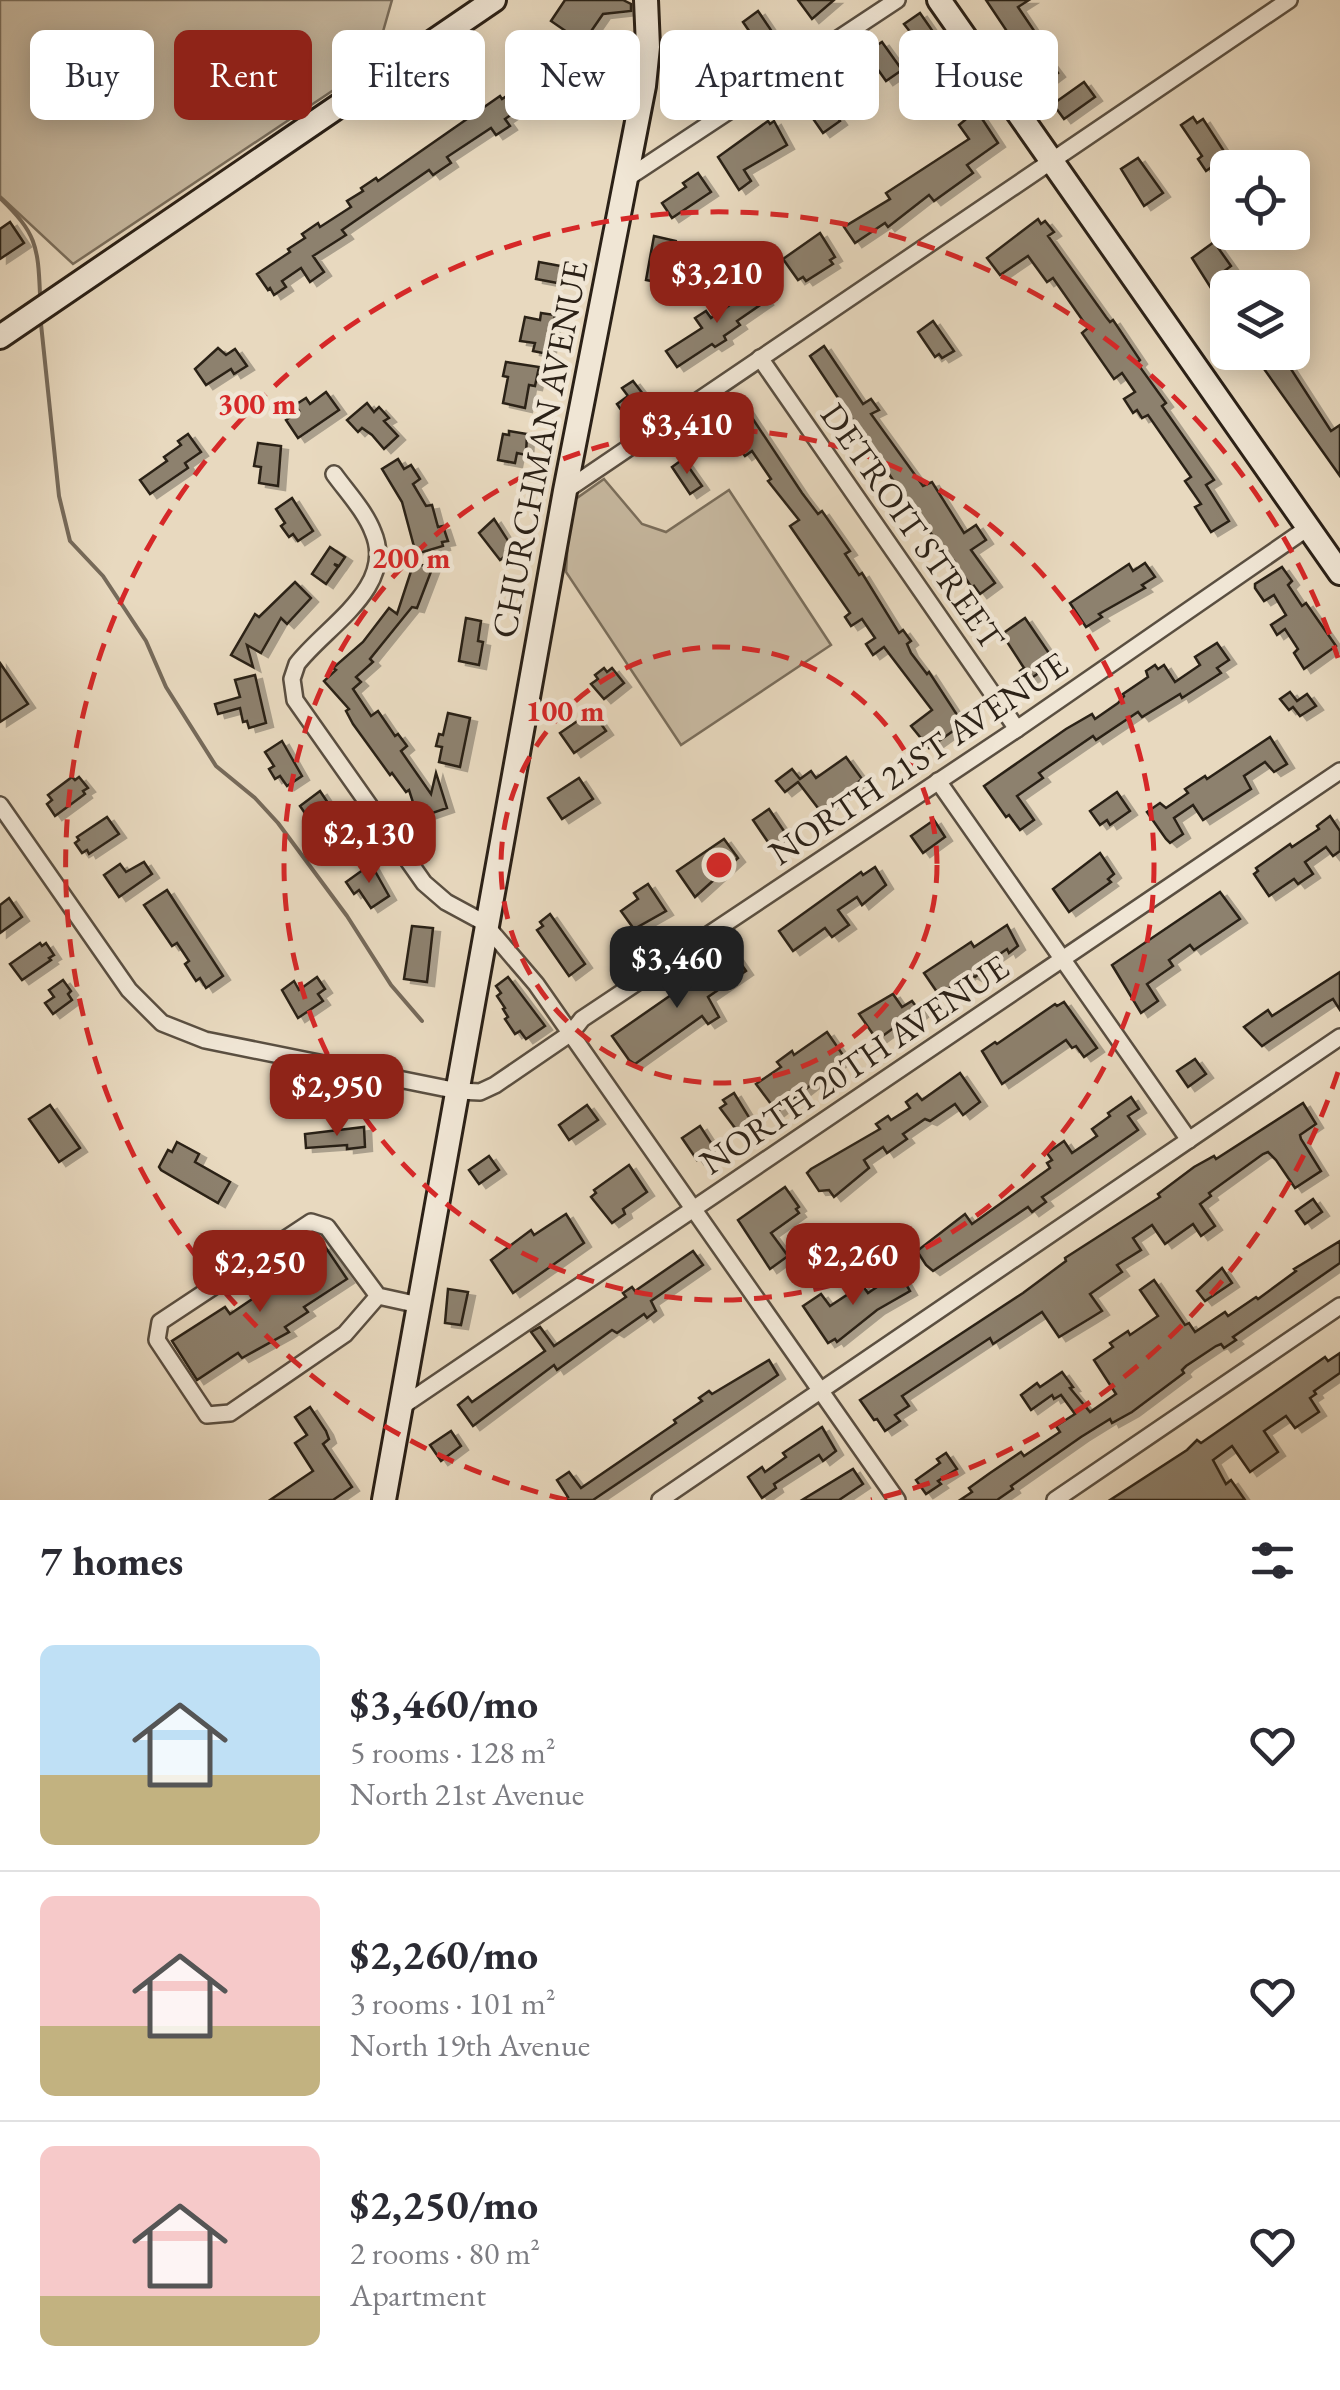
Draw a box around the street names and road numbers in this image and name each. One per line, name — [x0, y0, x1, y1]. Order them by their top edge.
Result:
street label: CHURCHMAN AVENUE — [480, 256, 598, 642]
street label: DETROIT STREET — [811, 394, 1015, 659]
street label: NORTH 21ST AVENUE — [760, 641, 1076, 875]
street label: NORTH 20TH AVENUE — [691, 944, 1017, 1184]

